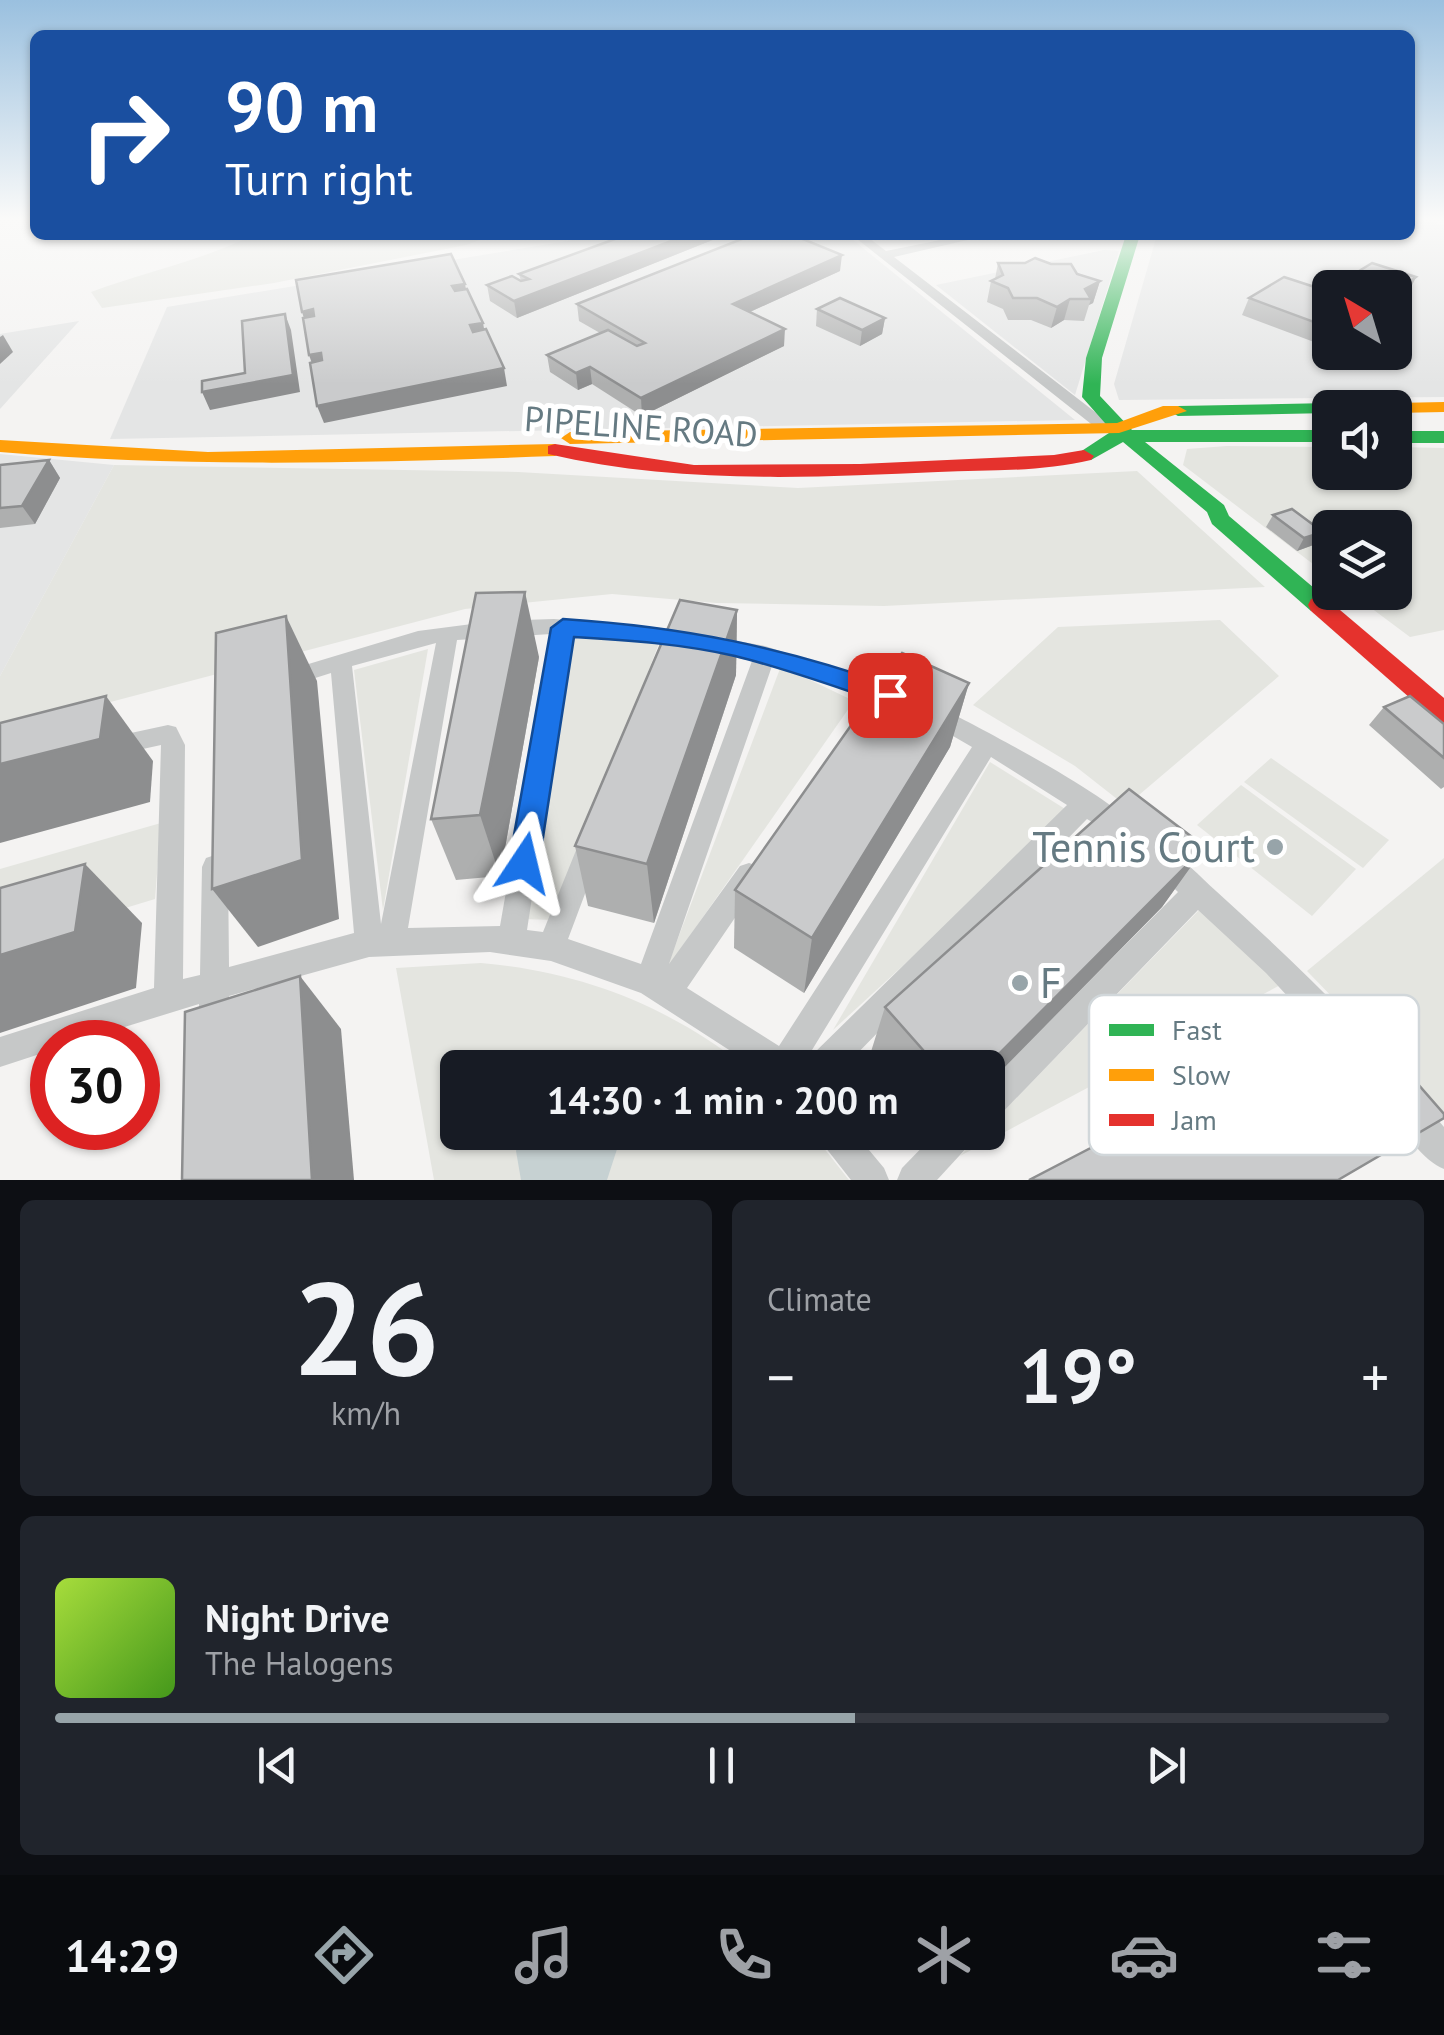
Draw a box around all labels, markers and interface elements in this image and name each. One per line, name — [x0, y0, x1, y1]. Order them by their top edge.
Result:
text: 90 m — [225, 61, 378, 151]
icon: right — [60, 70, 190, 200]
text: Turn right — [225, 149, 413, 207]
north arrow — [1312, 270, 1412, 370]
map controls — [1312, 270, 1412, 610]
button: sound — [1312, 390, 1412, 490]
street label: PIPELINE ROAD — [523, 395, 759, 457]
button: layers — [1312, 510, 1412, 610]
pin — [848, 653, 933, 738]
icon: arrive — [863, 668, 918, 723]
position arrow — [472, 811, 576, 915]
place label: Tennis Court — [1032, 819, 1255, 874]
marker: Tennis Court — [1264, 836, 1286, 858]
place label: F — [1040, 955, 1062, 1010]
marker: F — [1009, 972, 1031, 994]
legend — [1089, 995, 1419, 1155]
text: Fast — [1172, 1011, 1222, 1048]
speed limit sign: 30 — [30, 1020, 160, 1150]
text: Slow — [1172, 1056, 1231, 1093]
text: 14:30 · 1 min · 200 m — [547, 1075, 898, 1124]
text: Jam — [1171, 1101, 1217, 1138]
text: 26 — [292, 1243, 440, 1411]
text: Climate — [767, 1278, 872, 1320]
text: 19° — [1019, 1327, 1137, 1424]
text: − — [767, 1341, 795, 1412]
text: + — [1361, 1341, 1389, 1412]
text: km/h — [331, 1392, 401, 1434]
text: Night Drive — [205, 1593, 389, 1642]
text: The Halogens — [205, 1642, 393, 1684]
icon: previous — [250, 1738, 305, 1793]
icon: pause — [694, 1738, 749, 1793]
icon: next — [1139, 1738, 1194, 1793]
icon: directions — [309, 1920, 379, 1990]
icon: music — [509, 1920, 579, 1990]
icon: phone — [709, 1920, 779, 1990]
icon: climate — [909, 1920, 979, 1990]
icon: car — [1109, 1920, 1179, 1990]
icon: filters — [1309, 1920, 1379, 1990]
text: 14:29 — [65, 1926, 179, 1984]

